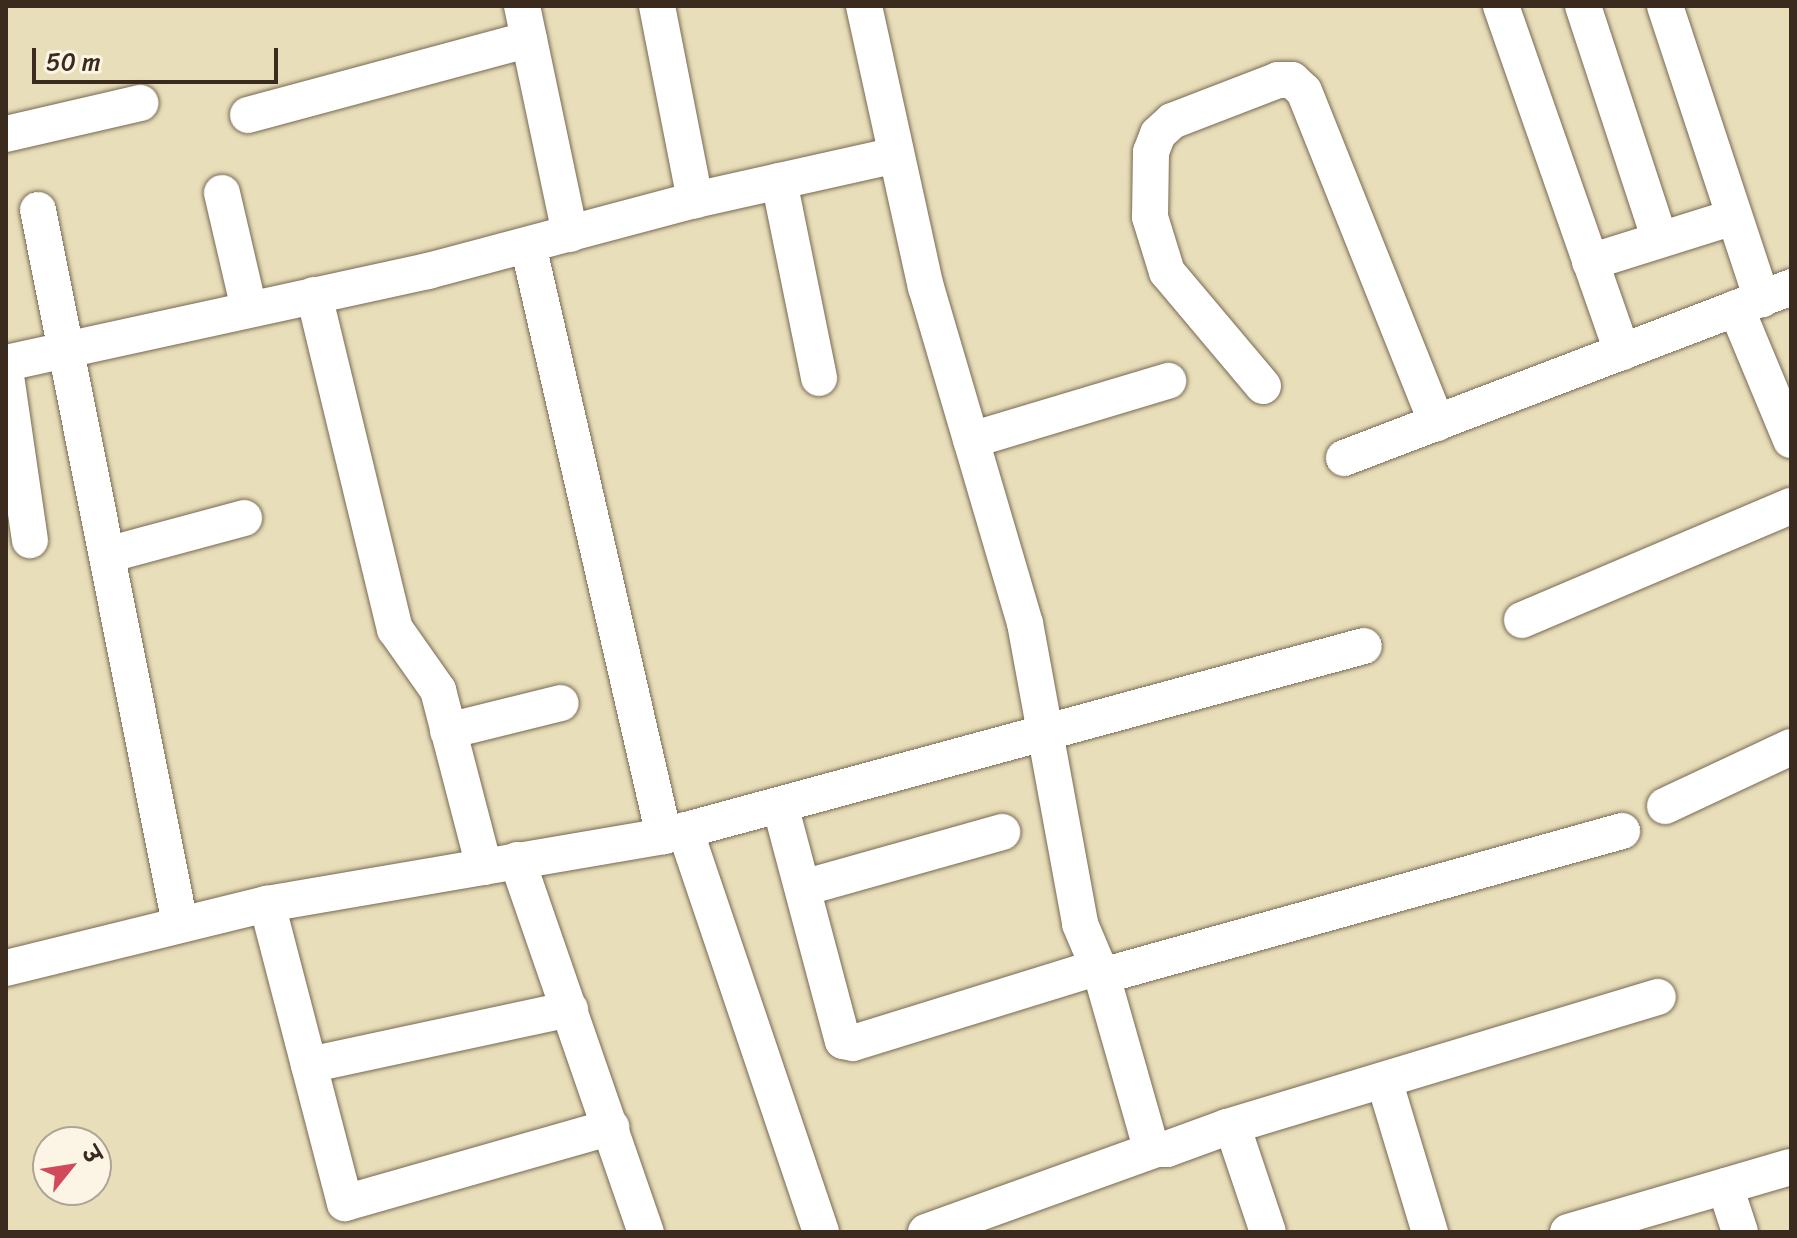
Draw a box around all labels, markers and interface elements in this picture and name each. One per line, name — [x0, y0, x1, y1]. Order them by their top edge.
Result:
scale bar — [36, 32, 282, 82]
text: 50 m — [46, 41, 101, 83]
north arrow — [32, 1126, 112, 1206]
text: उ — [71, 1139, 112, 1171]

